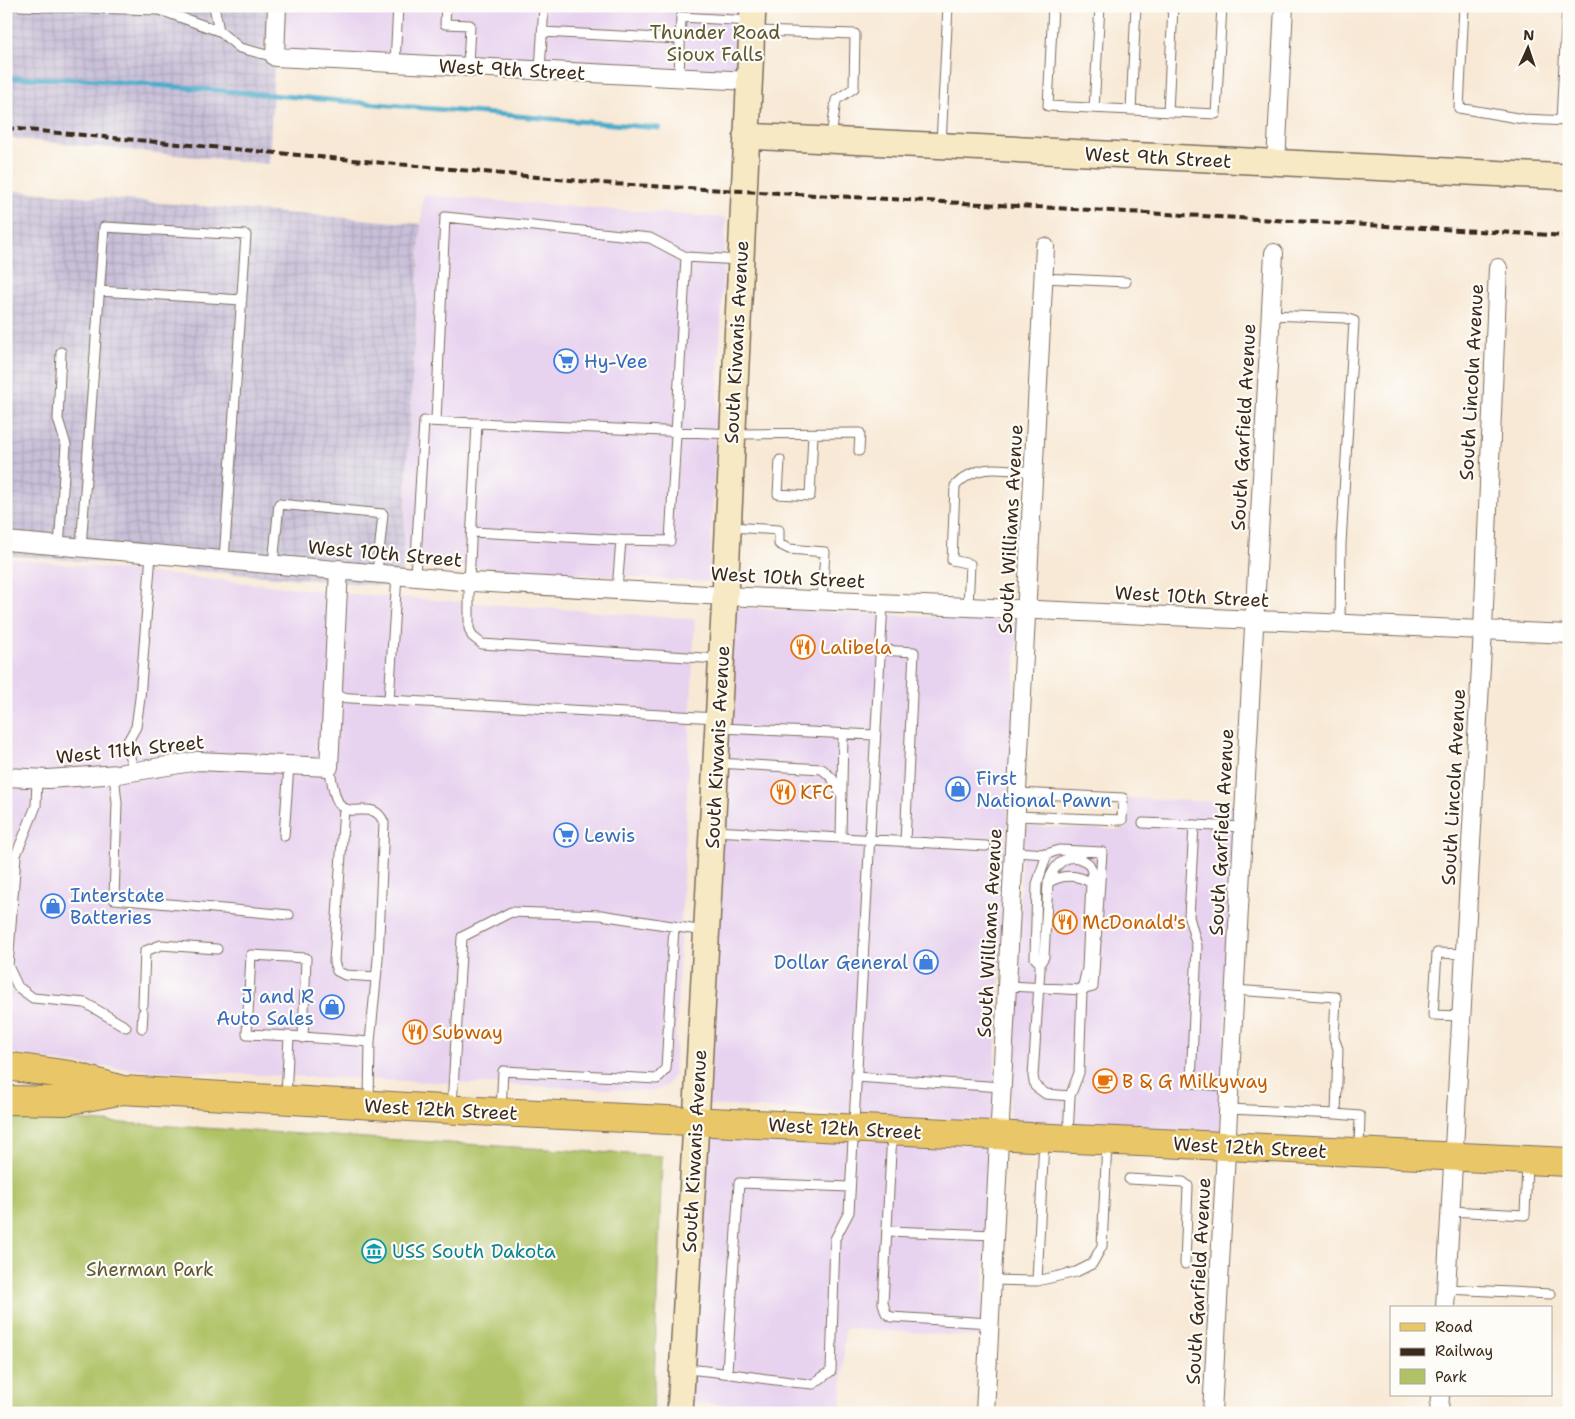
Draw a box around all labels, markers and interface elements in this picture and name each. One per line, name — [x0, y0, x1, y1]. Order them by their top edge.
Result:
park label: Thunder Road Sioux Falls — [650, 20, 780, 67]
north arrow — [1502, 22, 1552, 72]
text: N — [1523, 26, 1535, 44]
street label: West 9th Street — [438, 53, 586, 86]
street label: West 9th Street — [1084, 141, 1232, 174]
street label: South Kiwanis Avenue — [719, 240, 754, 444]
street label: South Lincoln Avenue — [1454, 283, 1489, 481]
street label: South Garfield Avenue — [1226, 323, 1261, 531]
supermarket icon: Hy-Vee — [553, 348, 579, 374]
place label: Hy-Vee — [584, 349, 648, 374]
street label: South Williams Avenue — [993, 424, 1028, 634]
street label: West 10th Street — [307, 534, 463, 573]
street label: West 10th Street — [710, 561, 866, 594]
street label: West 10th Street — [1114, 580, 1270, 613]
restaurant icon: Lalibela — [790, 634, 816, 660]
place label: Lalibela — [820, 635, 892, 660]
street label: South Kiwanis Avenue — [700, 645, 735, 849]
street label: South Lincoln Avenue — [1436, 688, 1471, 886]
street label: South Garfield Avenue — [1204, 728, 1239, 936]
street label: West 11th Street — [55, 729, 205, 770]
place label: First National Pawn — [976, 766, 1111, 813]
shop icon: First National Pawn — [945, 776, 971, 802]
restaurant icon: KFC — [770, 779, 796, 805]
place label: KFC — [800, 780, 834, 805]
supermarket icon: Lewis — [553, 822, 579, 848]
place label: Lewis — [584, 823, 635, 848]
street label: South Williams Avenue — [972, 828, 1007, 1038]
place label: Interstate Batteries — [70, 883, 165, 930]
shop icon: Interstate Batteries — [40, 893, 66, 919]
restaurant icon: McDonald's — [1052, 909, 1078, 935]
place label: McDonald's — [1082, 910, 1186, 935]
shop icon: Dollar General — [913, 949, 939, 975]
place label: Dollar General — [774, 950, 908, 975]
place label: J and R Auto Sales — [216, 984, 314, 1031]
shop icon: J and R Auto Sales — [319, 994, 345, 1020]
restaurant icon: Subway — [402, 1019, 428, 1045]
place label: Subway — [432, 1020, 503, 1045]
street label: South Kiwanis Avenue — [677, 1049, 712, 1253]
cafe icon: B & G Milkyway — [1092, 1068, 1118, 1094]
place label: B & G Milkyway — [1122, 1069, 1268, 1094]
street label: West 12th Street — [364, 1093, 518, 1126]
street label: West 12th Street — [768, 1112, 922, 1145]
street label: West 12th Street — [1173, 1131, 1327, 1164]
street label: South Garfield Avenue — [1181, 1177, 1216, 1385]
museum icon: USS South Dakota — [361, 1238, 387, 1264]
place label: USS South Dakota — [392, 1239, 556, 1264]
park label: Sherman Park — [86, 1257, 214, 1282]
legend — [1390, 1306, 1552, 1396]
text: Road — [1435, 1317, 1473, 1337]
text: Railway — [1435, 1341, 1493, 1361]
text: Park — [1435, 1367, 1467, 1387]

